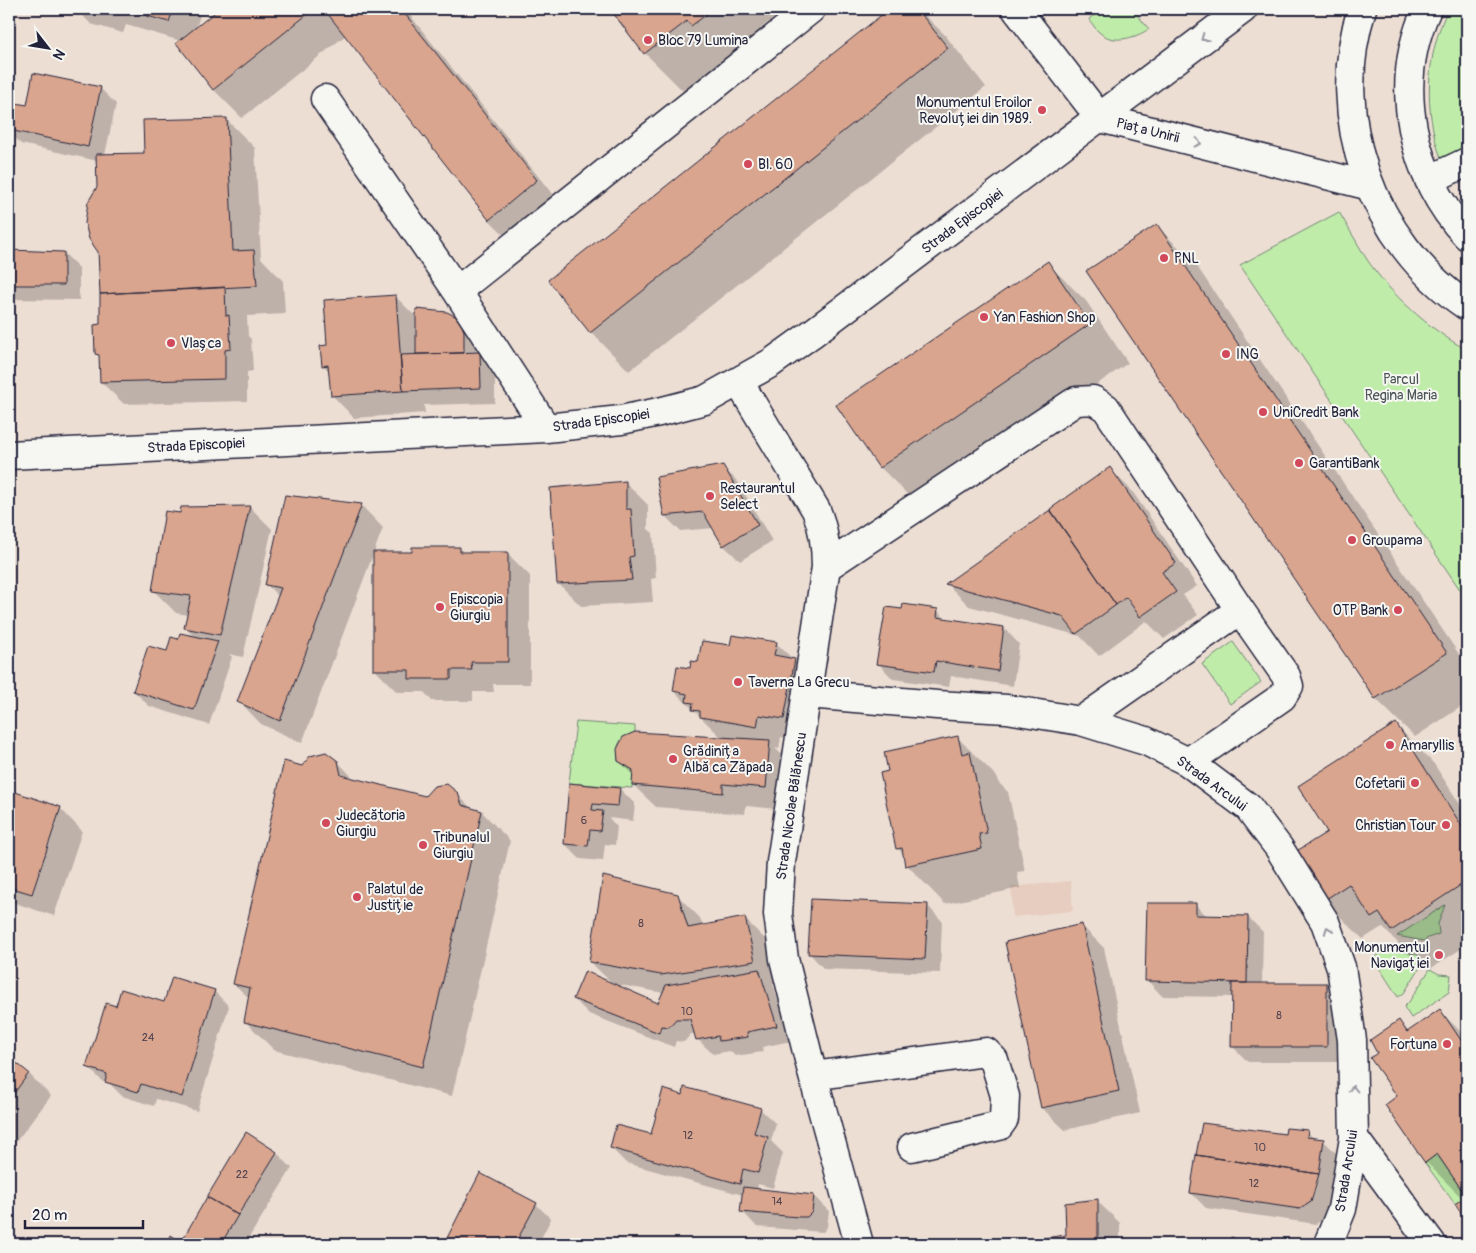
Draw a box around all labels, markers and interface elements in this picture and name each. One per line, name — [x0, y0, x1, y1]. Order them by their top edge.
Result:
north arrow — [22, 22, 72, 72]
place label: Bloc 79 Lumina — [658, 32, 748, 49]
one-way arrow — [1201, 33, 1210, 41]
marker: Bloc 79 Lumina — [642, 34, 654, 46]
text: N — [49, 46, 68, 63]
place label: Monumentul Eroilor Revoluției din 1989. — [916, 94, 1032, 127]
marker: Monumentul Eroilor Revoluției din 1989. — [1036, 104, 1048, 116]
street label: Piața Unirii — [1115, 114, 1182, 147]
one-way arrow — [1194, 137, 1203, 148]
place label: Bl. 60 — [758, 156, 793, 173]
marker: Bl. 60 — [742, 158, 754, 170]
street label: Strada Episcopiei — [918, 185, 1007, 258]
place label: PNL — [1174, 250, 1199, 267]
marker: PNL — [1158, 252, 1170, 264]
place label: Yan Fashion Shop — [993, 309, 1096, 326]
marker: Yan Fashion Shop — [978, 311, 990, 323]
place label: Vlașca — [181, 335, 221, 352]
marker: Vlașca — [165, 337, 177, 349]
place label: ING — [1236, 346, 1259, 363]
marker: ING — [1220, 348, 1232, 360]
park label: Parcul Regina Maria — [1365, 371, 1437, 404]
place label: UniCredit Bank — [1273, 404, 1359, 421]
street label: Strada Episcopiei — [552, 405, 651, 436]
marker: UniCredit Bank — [1257, 406, 1269, 418]
street label: Strada Episcopiei — [147, 434, 246, 457]
place label: GarantiBank — [1309, 455, 1380, 472]
marker: GarantiBank — [1293, 457, 1305, 469]
place label: Restaurantul Select — [720, 480, 795, 513]
marker: Restaurantul Select — [704, 490, 716, 502]
place label: Groupama — [1362, 532, 1423, 549]
marker: Groupama — [1346, 534, 1358, 546]
place label: Episcopia Giurgiu — [450, 591, 503, 624]
marker: Episcopia Giurgiu — [434, 601, 446, 613]
place label: OTP Bank — [1333, 602, 1388, 619]
marker: OTP Bank — [1392, 604, 1404, 616]
place label: Taverna La Grecu — [748, 674, 850, 691]
marker: Taverna La Grecu — [732, 676, 744, 688]
street label: Strada Nicolae Bălănescu — [773, 731, 810, 881]
place label: Amaryllis — [1400, 737, 1455, 754]
marker: Amaryllis — [1384, 739, 1396, 751]
place label: Grădinița Albă ca Zăpada — [683, 743, 772, 776]
street label: Strada Arcului — [1173, 752, 1251, 815]
marker: Grădinița Albă ca Zăpada — [667, 753, 679, 765]
place label: Cofetarii — [1355, 775, 1405, 792]
marker: Cofetarii — [1409, 777, 1421, 789]
place label: Judecătoria Giurgiu — [336, 807, 405, 840]
house number: 6 — [581, 814, 587, 827]
marker: Judecătoria Giurgiu — [320, 817, 332, 829]
place label: Christian Tour — [1355, 817, 1436, 834]
marker: Christian Tour — [1440, 819, 1452, 831]
place label: Tribunalul Giurgiu — [433, 829, 490, 862]
marker: Tribunalul Giurgiu — [417, 839, 429, 851]
place label: Palatul de Justiție — [367, 881, 423, 914]
marker: Palatul de Justiție — [351, 891, 363, 903]
house number: 8 — [638, 917, 644, 930]
one-way arrow — [1324, 926, 1334, 935]
place label: Monumentul Navigației — [1354, 939, 1430, 972]
marker: Monumentul Navigației — [1433, 949, 1445, 961]
house number: 10 — [681, 1005, 693, 1018]
house number: 8 — [1276, 1009, 1282, 1022]
house number: 24 — [142, 1031, 155, 1044]
place label: Fortuna — [1390, 1036, 1437, 1053]
marker: Fortuna — [1441, 1038, 1453, 1050]
one-way arrow — [1348, 1085, 1358, 1093]
street label: Strada Arcului — [1332, 1128, 1361, 1213]
house number: 12 — [683, 1129, 693, 1142]
house number: 10 — [1254, 1141, 1266, 1154]
house number: 22 — [236, 1168, 248, 1181]
house number: 12 — [1249, 1177, 1259, 1190]
house number: 14 — [772, 1195, 783, 1208]
scale bar — [25, 1198, 142, 1230]
text: 20 m — [32, 1206, 67, 1225]

